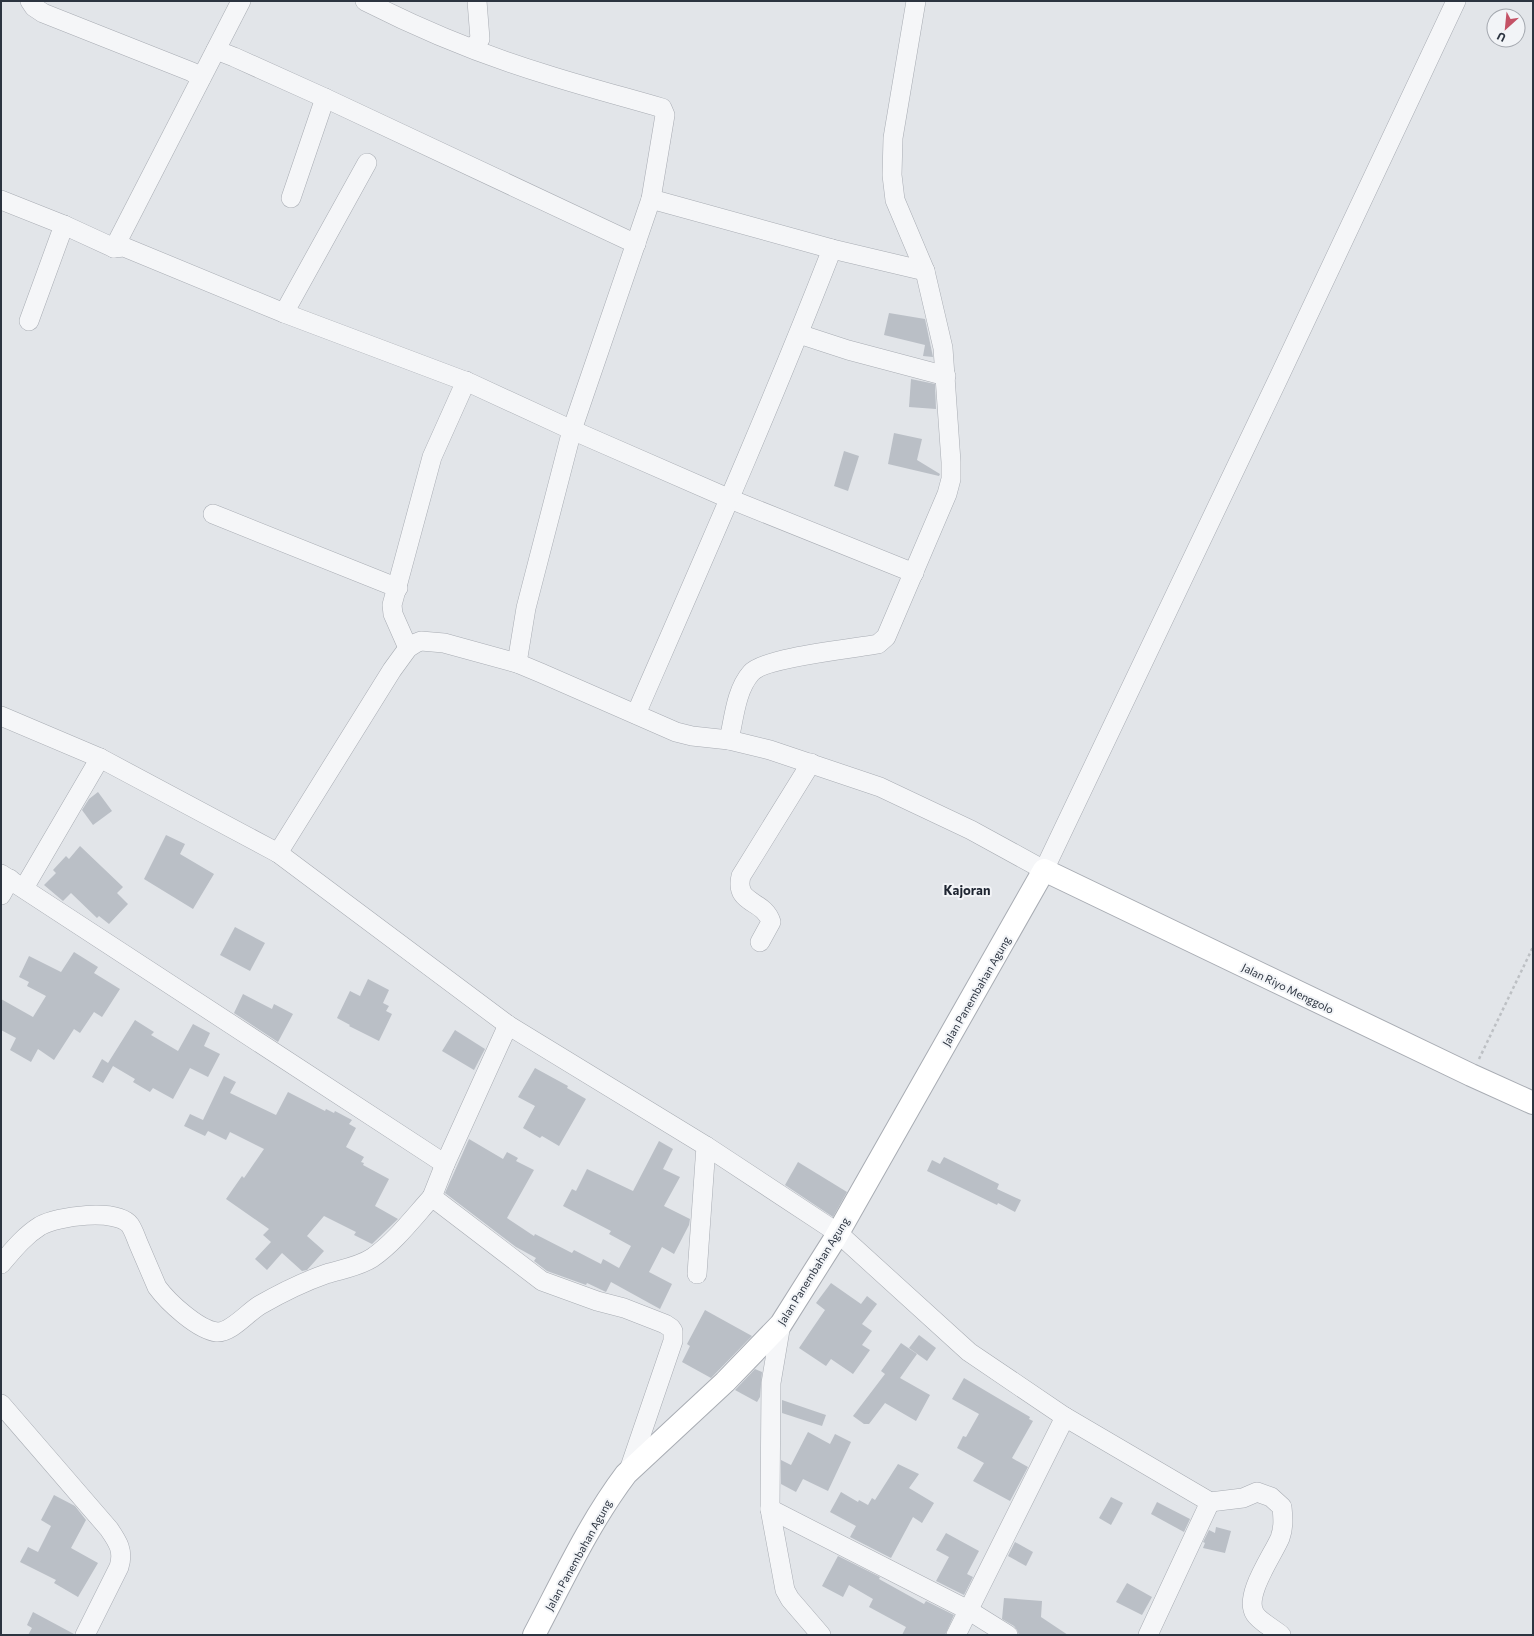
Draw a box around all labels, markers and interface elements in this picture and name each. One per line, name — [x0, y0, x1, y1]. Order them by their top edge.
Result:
north arrow — [1486, 8, 1526, 48]
text: U — [1495, 30, 1508, 45]
district label: Kajoran — [944, 882, 990, 898]
street label: Jalan Panembahan Agung — [939, 934, 1014, 1049]
street label: Jalan Riyo Menggolo — [1239, 960, 1336, 1017]
street label: Jalan Panembahan Agung — [774, 1215, 852, 1328]
street label: Jalan Panembahan Agung — [542, 1497, 615, 1613]

